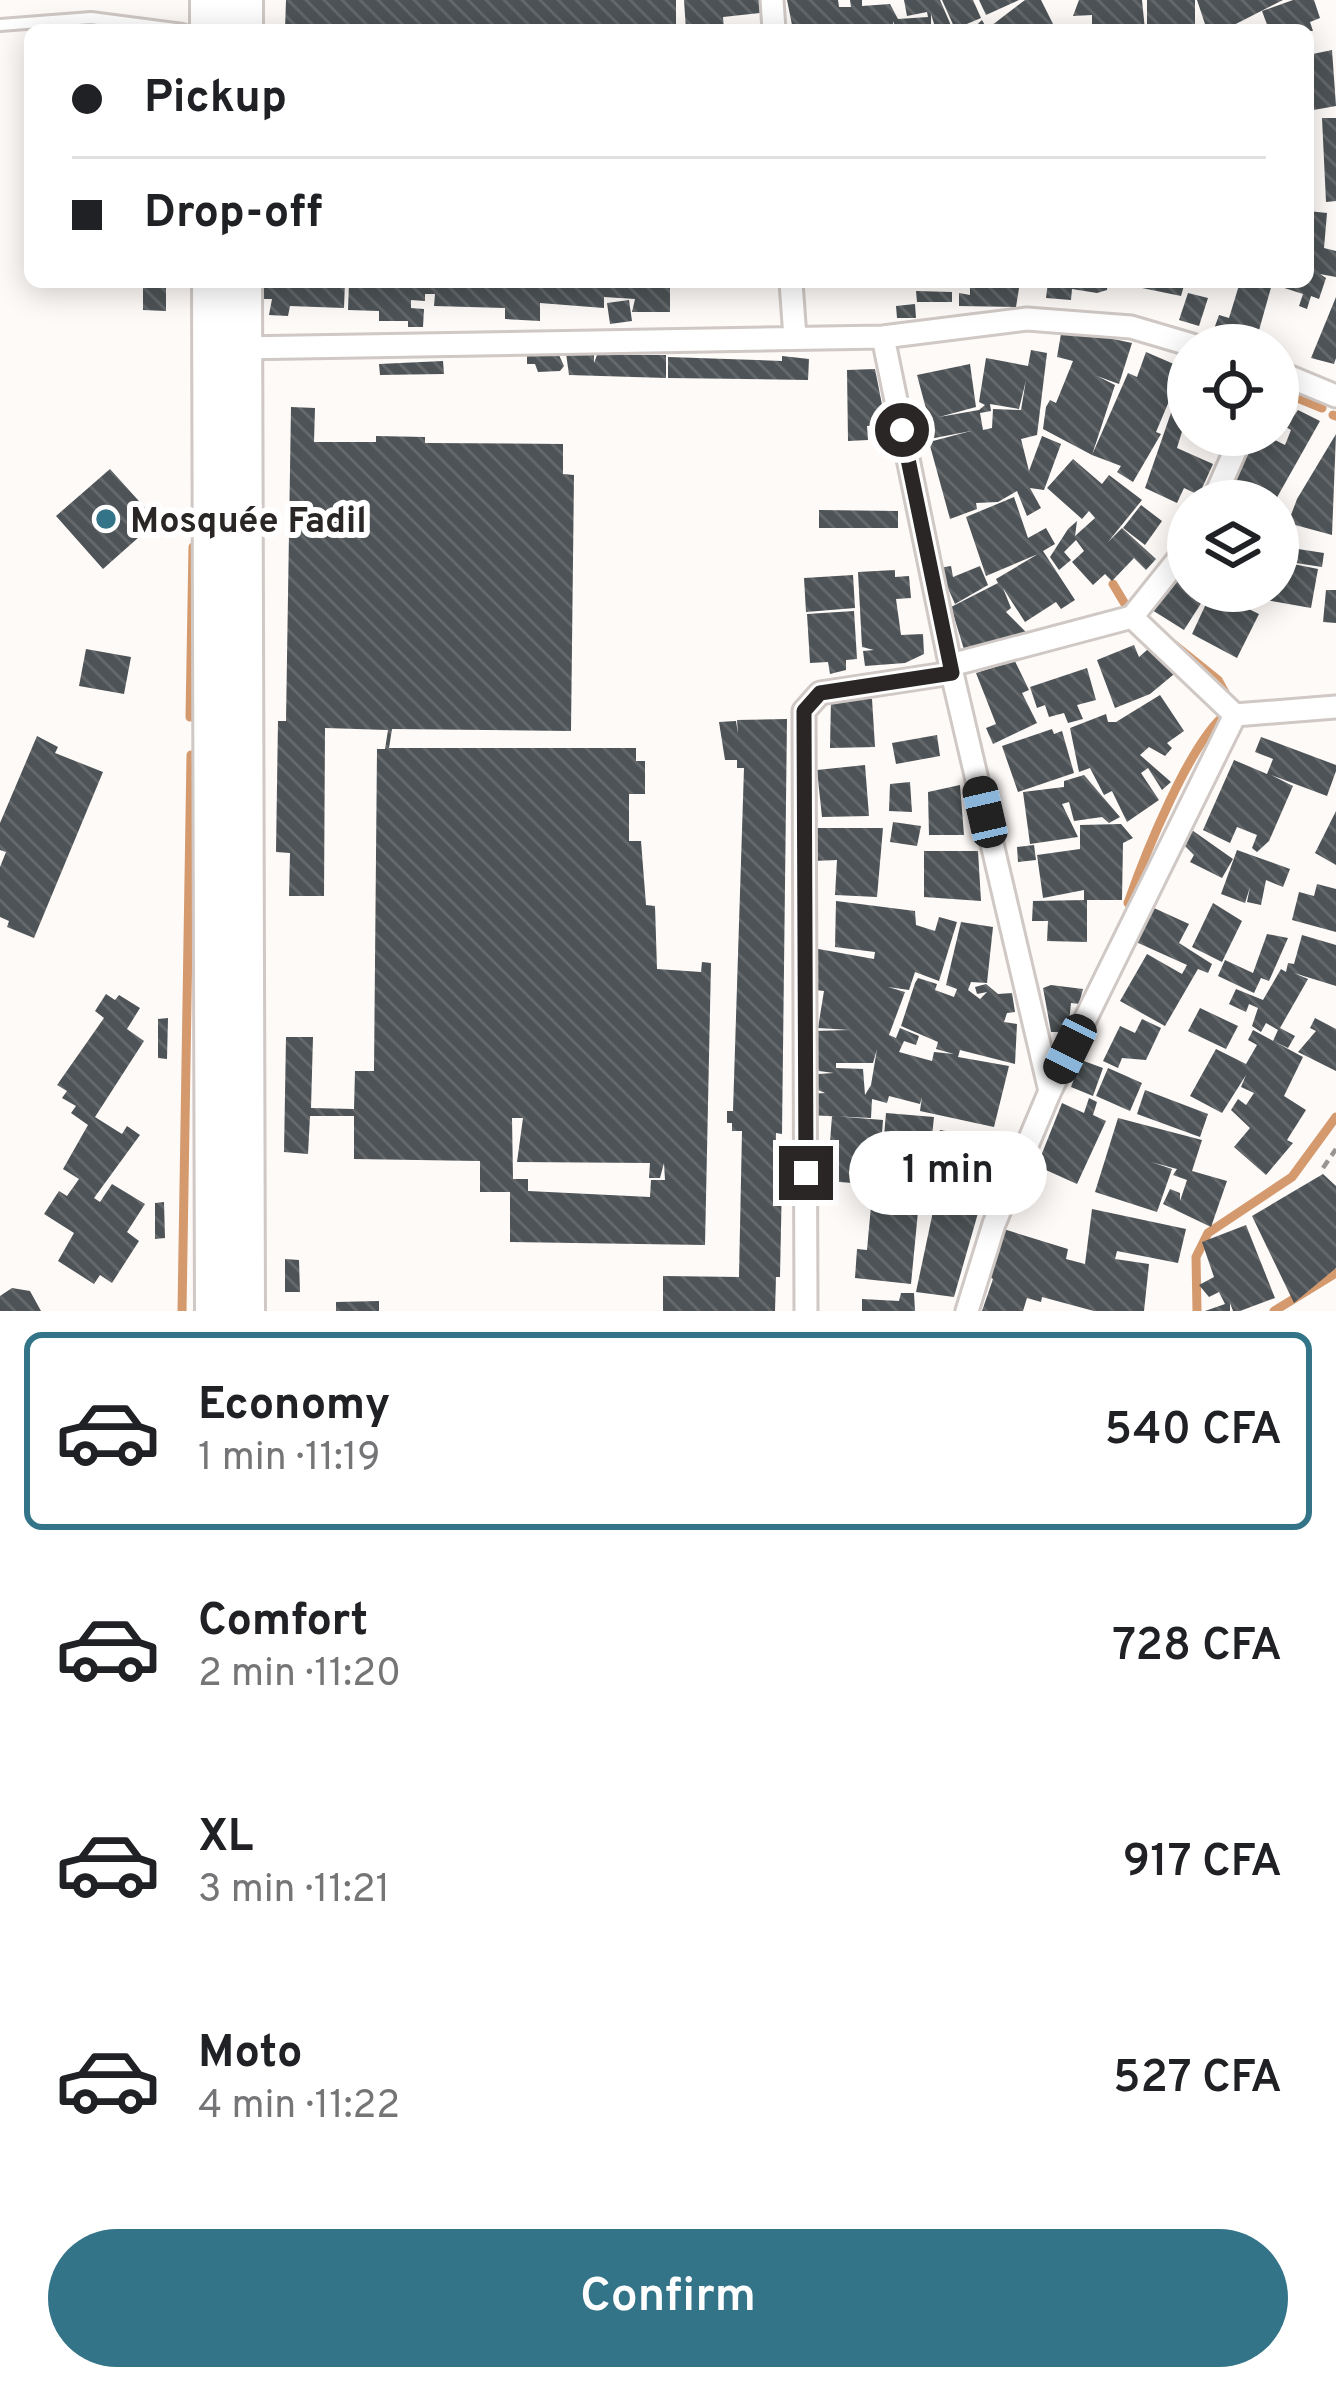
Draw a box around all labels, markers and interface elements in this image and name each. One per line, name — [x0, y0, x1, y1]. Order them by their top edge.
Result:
text: Pickup — [144, 71, 287, 128]
text: Drop-off — [144, 186, 323, 243]
map controls — [1167, 324, 1299, 612]
button: locate — [1167, 324, 1299, 456]
route start — [875, 403, 929, 457]
button: layers — [1167, 480, 1299, 612]
place label: Mosquée Fadil — [130, 500, 367, 546]
marker: Mosquée Fadil — [93, 506, 119, 532]
car — [959, 773, 1011, 851]
car — [1038, 1009, 1102, 1089]
callout: 1 min — [848, 1131, 1046, 1215]
route end — [779, 1146, 833, 1200]
text: 1 min — [902, 1148, 994, 1197]
icon: car — [54, 1377, 162, 1485]
text: Economy — [198, 1378, 390, 1435]
text: 540 CFA — [1105, 1403, 1282, 1460]
text: 1 min · 11:19 — [198, 1435, 381, 1484]
icon: car — [54, 1593, 162, 1701]
text: Comfort — [198, 1594, 368, 1651]
text: 728 CFA — [1112, 1619, 1282, 1676]
text: 2 min · 11:20 — [198, 1651, 401, 1700]
icon: car — [54, 1809, 162, 1917]
text: XL — [198, 1810, 253, 1867]
text: 917 CFA — [1123, 1835, 1282, 1892]
text: 3 min · 11:21 — [198, 1867, 390, 1916]
icon: car — [54, 2025, 162, 2133]
text: Moto — [198, 2026, 302, 2083]
text: 527 CFA — [1113, 2051, 1282, 2108]
text: 4 min · 11:22 — [198, 2083, 400, 2132]
button: Confirm — [48, 2229, 1288, 2367]

